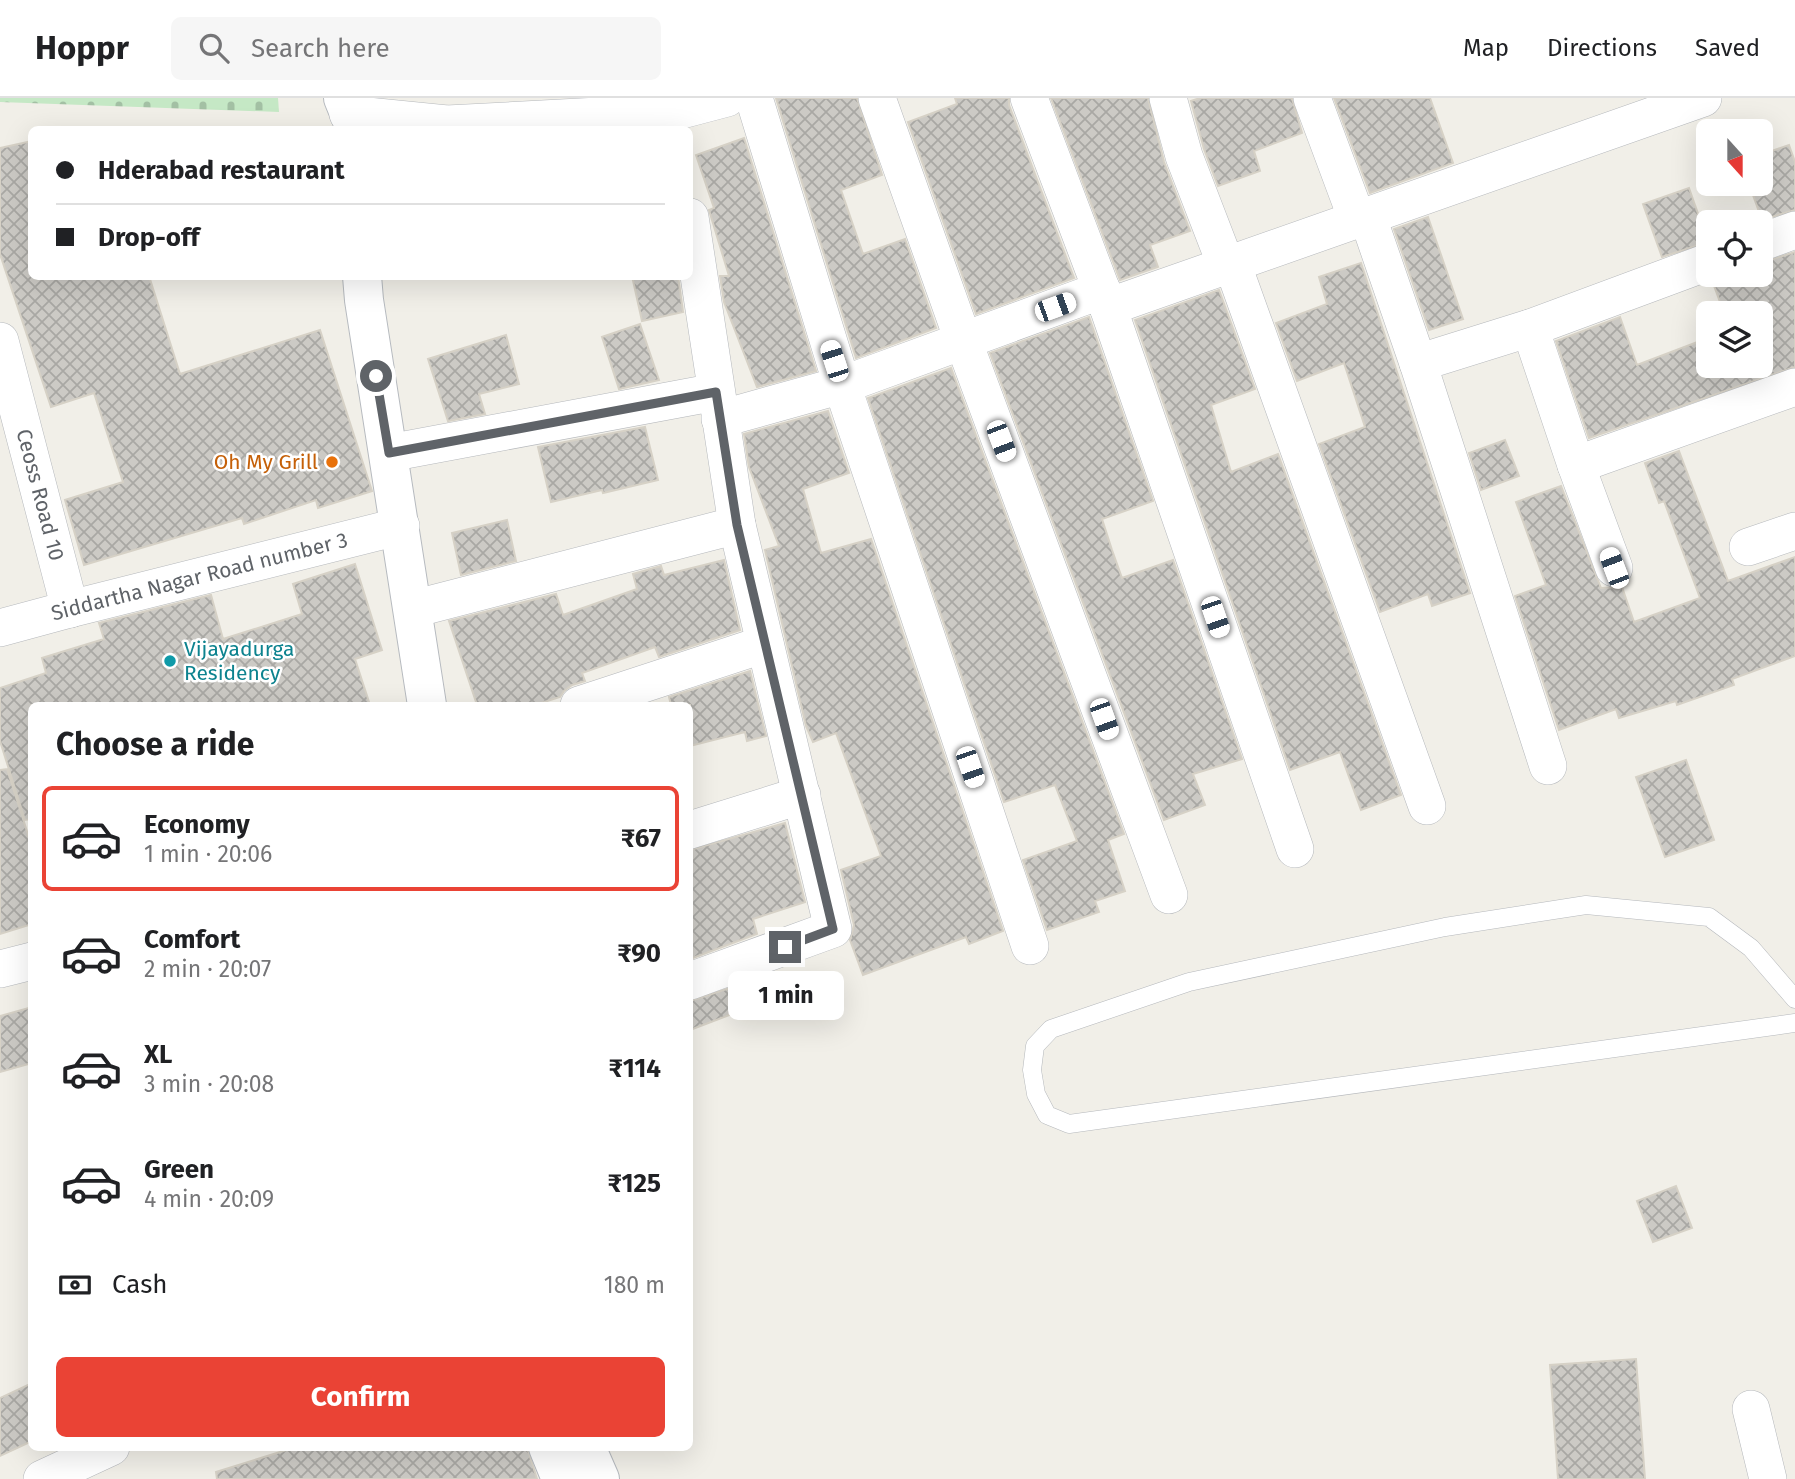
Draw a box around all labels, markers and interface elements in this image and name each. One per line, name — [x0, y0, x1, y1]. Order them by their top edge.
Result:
search box — [171, 17, 661, 80]
text: Hoppr — [35, 28, 129, 68]
icon: search — [195, 29, 233, 67]
text: Search here — [251, 33, 390, 64]
text: Map — [1463, 34, 1509, 62]
text: Directions — [1547, 34, 1657, 62]
text: Saved — [1695, 34, 1760, 62]
north arrow — [1696, 119, 1773, 196]
map controls — [1696, 119, 1773, 378]
text: Hderabad restaurant — [98, 155, 345, 186]
button: locate — [1696, 210, 1773, 287]
text: Drop-off — [98, 222, 200, 253]
car — [1032, 290, 1079, 324]
button: layers — [1696, 301, 1773, 378]
car — [818, 338, 851, 384]
route start — [360, 360, 392, 392]
car — [984, 418, 1019, 464]
street label: Ceoss Road 10 — [11, 426, 70, 563]
place label: Oh My Grill — [214, 449, 318, 475]
marker: Oh My Grill — [324, 454, 340, 470]
street label: Siddartha Nagar Road number 3 — [48, 527, 350, 627]
car — [1597, 545, 1632, 591]
car — [1199, 594, 1232, 640]
place label: Vijayadurga Residency — [184, 636, 295, 686]
marker: Vijayadurga Residency — [162, 653, 178, 669]
car — [1087, 696, 1122, 742]
text: Choose a ride — [56, 725, 254, 763]
car — [954, 744, 987, 790]
icon: car — [60, 807, 123, 870]
text: Economy — [144, 809, 250, 840]
text: ₹67 — [621, 823, 661, 854]
text: 1 min · 20:06 — [144, 840, 272, 868]
icon: car — [60, 922, 123, 985]
text: Comfort — [144, 924, 240, 955]
route end — [769, 931, 801, 963]
text: ₹90 — [617, 938, 661, 969]
text: 2 min · 20:07 — [144, 955, 271, 983]
callout: 1 min — [727, 972, 843, 1020]
text: 1 min — [758, 981, 814, 1009]
icon: car — [60, 1037, 123, 1100]
text: XL — [144, 1039, 172, 1070]
text: ₹114 — [609, 1053, 661, 1084]
text: 3 min · 20:08 — [144, 1070, 274, 1098]
icon: car — [60, 1152, 123, 1215]
text: Green — [144, 1154, 214, 1185]
text: ₹125 — [607, 1168, 661, 1199]
text: 4 min · 20:09 — [144, 1185, 274, 1213]
icon: cash — [56, 1266, 94, 1304]
text: Cash — [112, 1269, 168, 1300]
text: 180 m — [604, 1271, 665, 1299]
button: Confirm — [56, 1357, 665, 1437]

